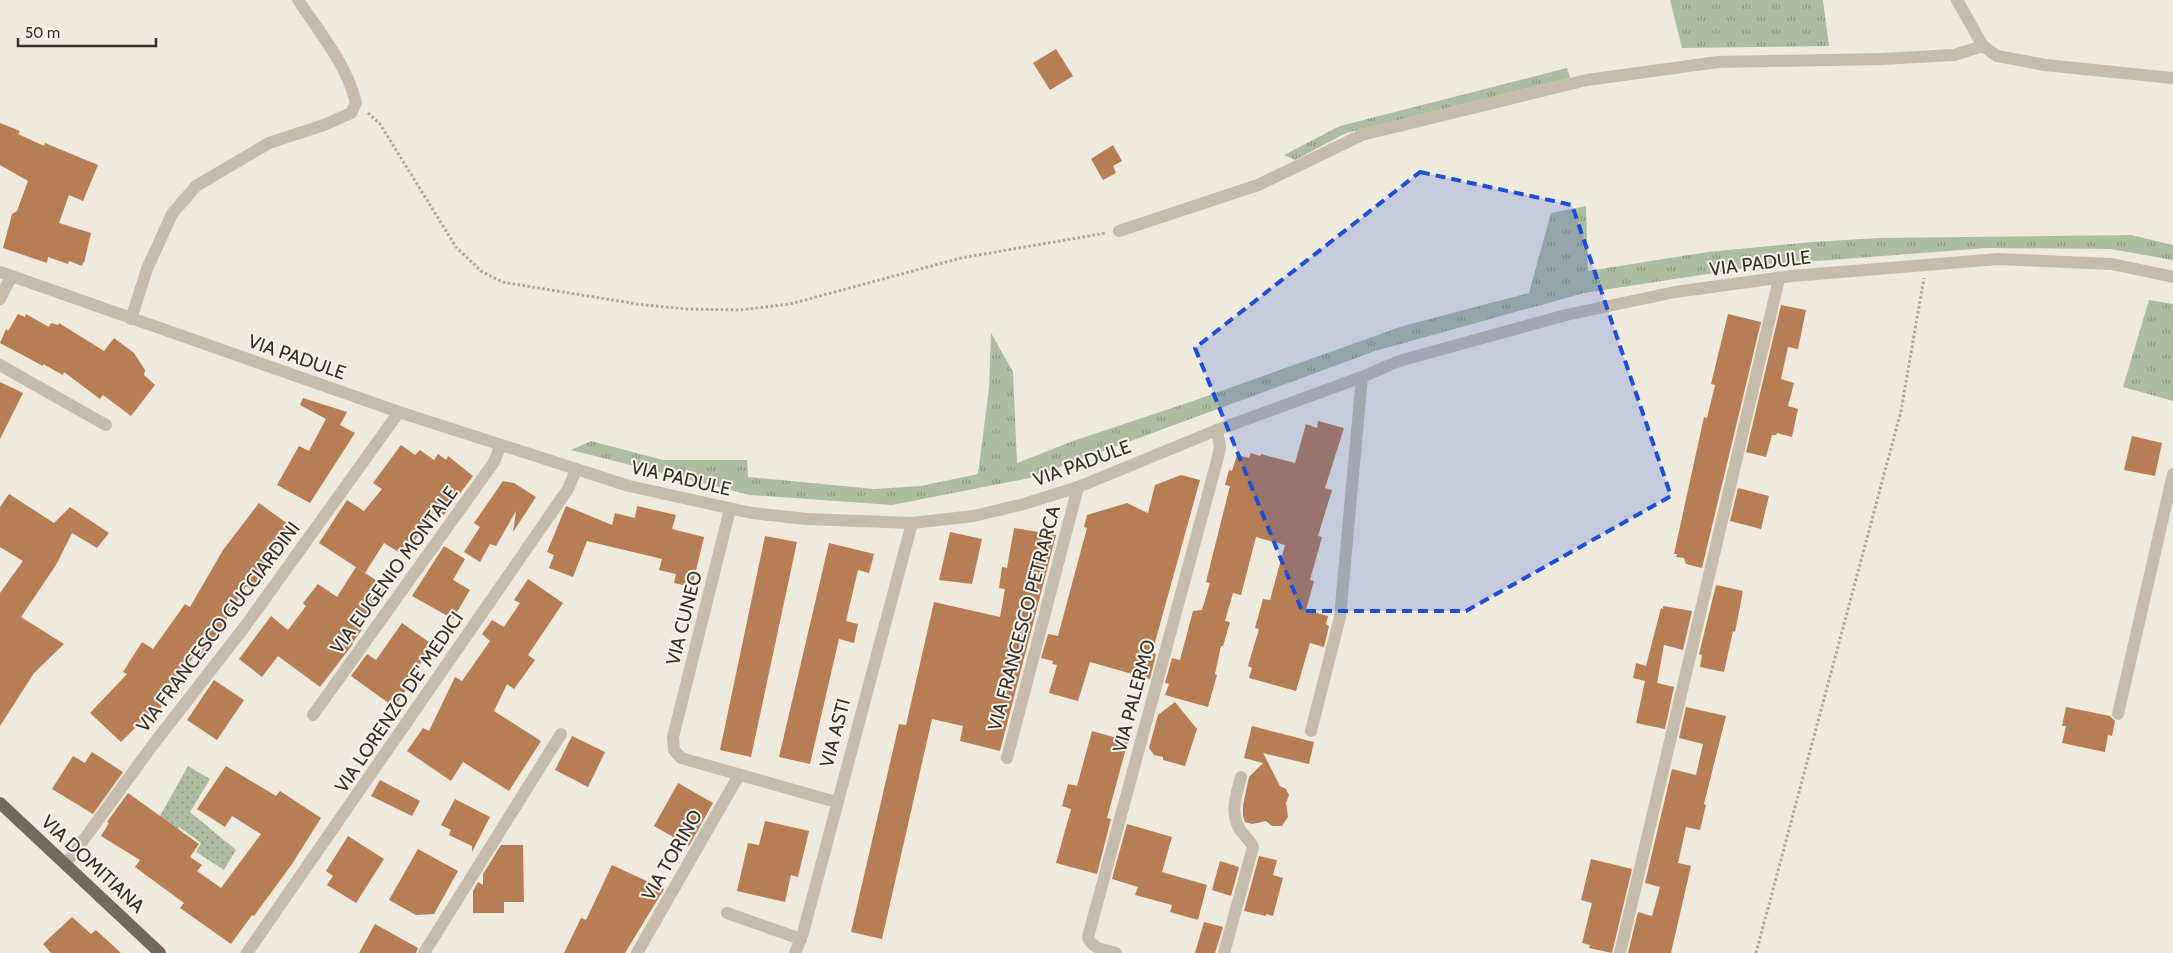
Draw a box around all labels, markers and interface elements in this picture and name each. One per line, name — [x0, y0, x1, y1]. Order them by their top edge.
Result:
scale bar — [18, 15, 155, 47]
text: 50 m — [25, 24, 60, 42]
street label: VIA PADULE — [1708, 245, 1812, 281]
street label: VIA PADULE — [245, 330, 349, 384]
street label: VIA PADULE — [1030, 435, 1134, 491]
street label: VIA PADULE — [629, 455, 733, 501]
street label: VIA EUGENIO MONTALE — [326, 482, 462, 658]
street label: VIA FRANCESCO PETRARCA — [983, 503, 1065, 733]
street label: VIA FRANCESCO GUCCIARDINI — [131, 517, 305, 737]
street label: VIA CUNEO — [661, 569, 707, 667]
street label: VIA LORENZO DE' MEDICI — [330, 607, 468, 797]
street label: VIA PALERMO — [1108, 637, 1160, 755]
street label: VIA ASTI — [815, 696, 855, 770]
street label: VIA TORINO — [637, 806, 707, 904]
street label: VIA DOMITIANA — [37, 810, 150, 918]

